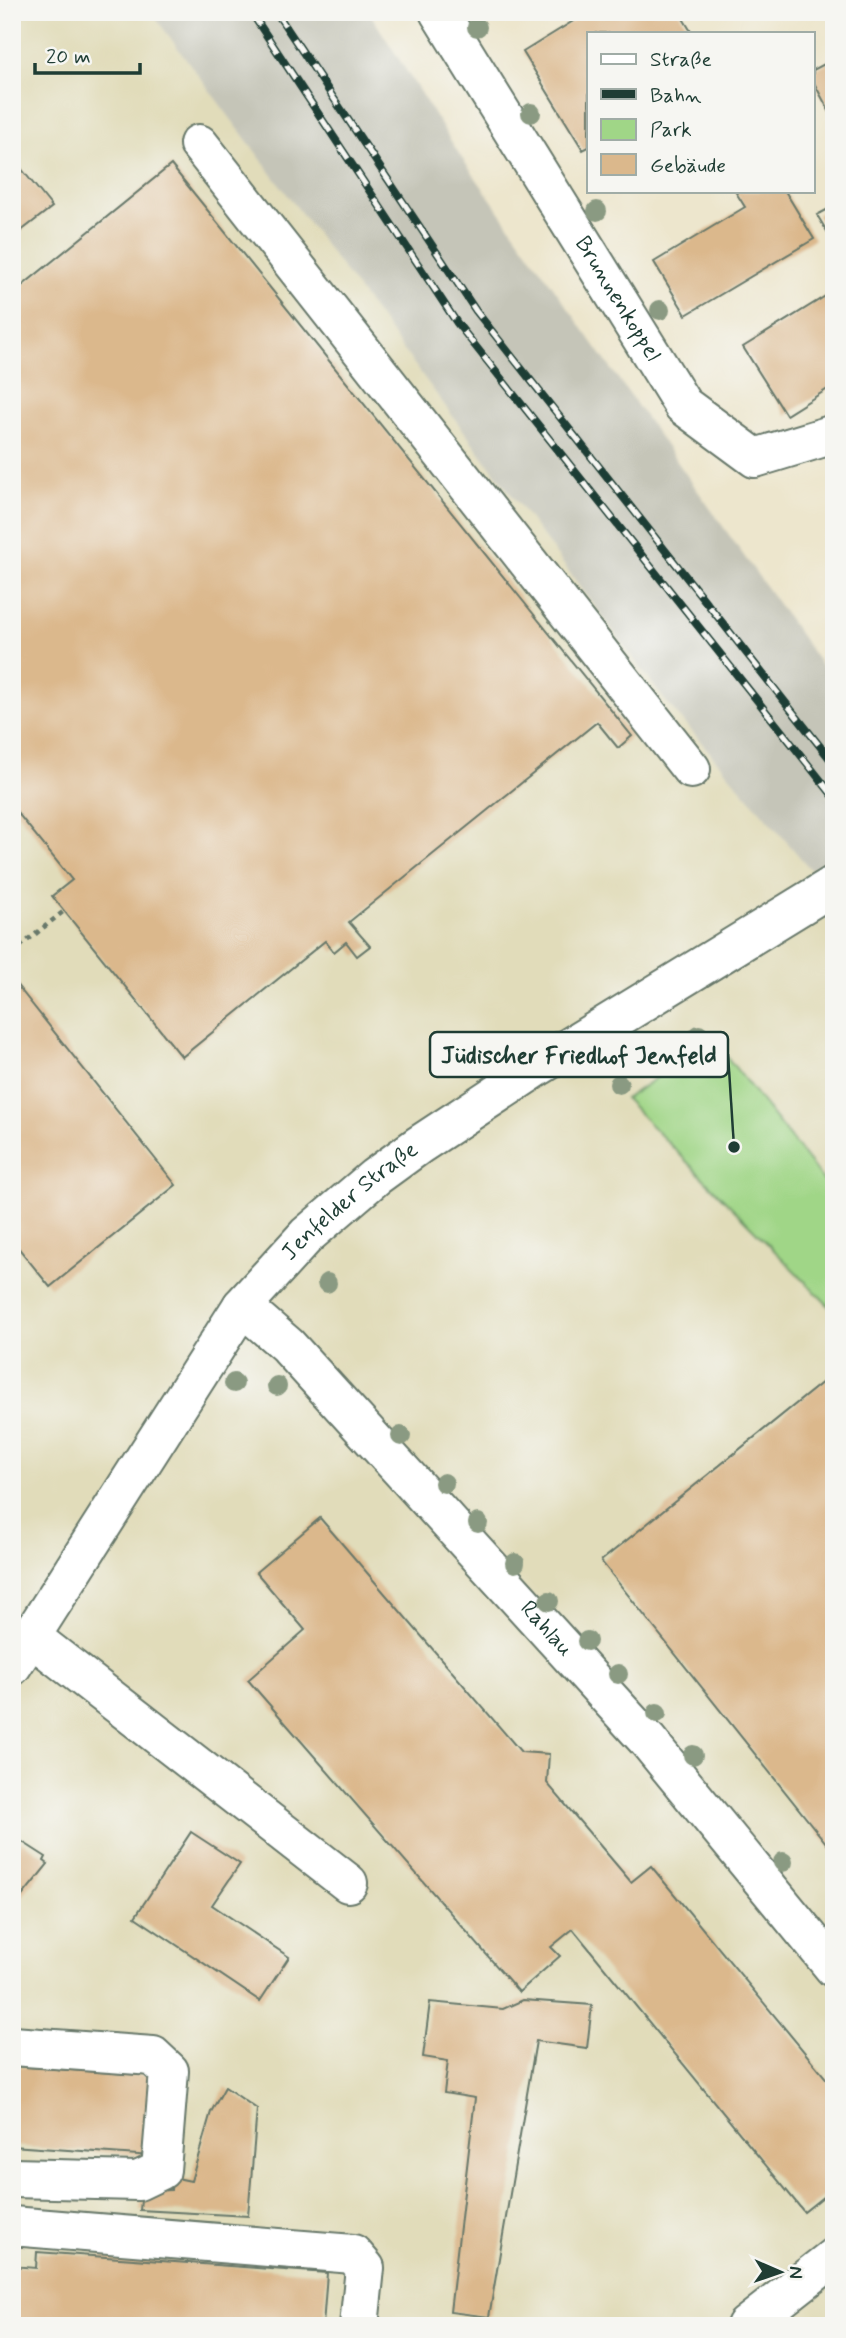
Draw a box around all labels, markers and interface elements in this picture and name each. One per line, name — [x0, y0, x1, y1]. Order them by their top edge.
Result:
scale bar — [35, 32, 140, 76]
legend — [587, 32, 814, 192]
text: 20 m — [46, 43, 91, 71]
text: Straße — [650, 46, 712, 74]
text: Bahn — [650, 82, 702, 110]
text: Park — [650, 116, 692, 144]
text: Gebäude — [650, 152, 726, 180]
street label: Brunnenkoppel — [567, 231, 668, 367]
callout: Jüdischer Friedhof Jenfeld — [430, 1032, 728, 1077]
text: Jüdischer Friedhof Jenfeld — [441, 1041, 717, 1072]
street label: Jenfelder Straße — [275, 1135, 424, 1268]
street label: Rahlau — [513, 1595, 579, 1664]
north arrow — [744, 2236, 814, 2306]
text: N — [783, 2266, 808, 2279]

